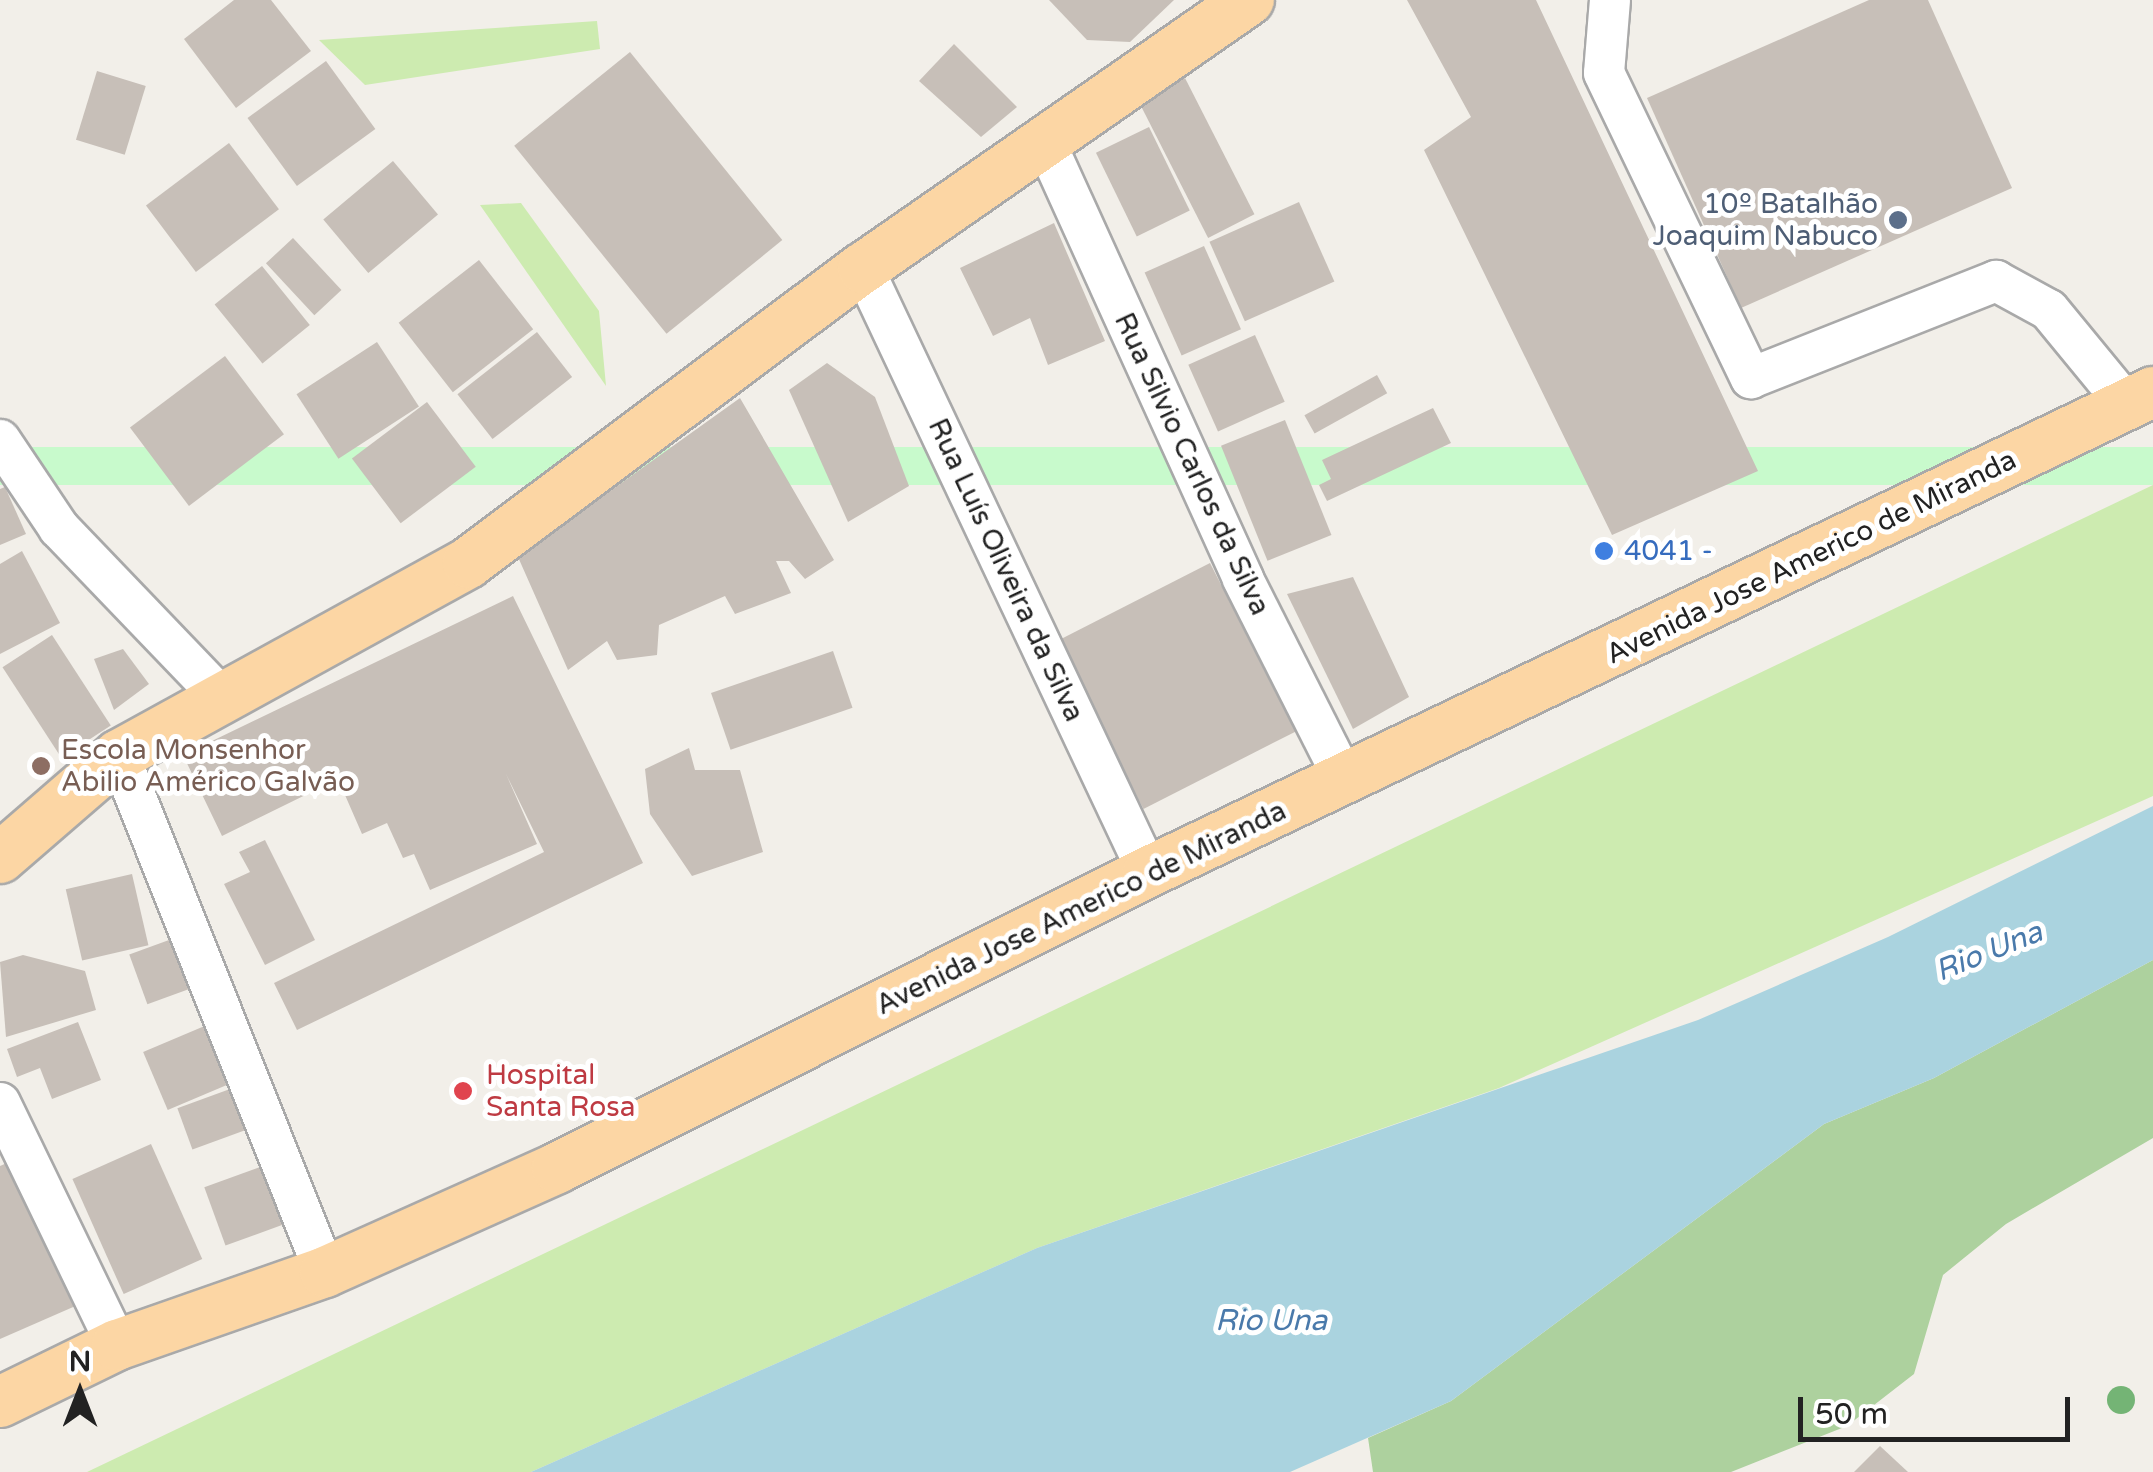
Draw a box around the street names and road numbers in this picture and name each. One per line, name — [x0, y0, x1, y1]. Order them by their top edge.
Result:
street label: Rua Silvio Carlos da Silva — [1107, 307, 1277, 621]
street label: Rua Luís Oliveira da Silva — [921, 413, 1091, 727]
street label: Avenida Jose Americo de Miranda — [1600, 443, 2022, 671]
street label: Avenida Jose Americo de Miranda — [870, 794, 1292, 1022]

